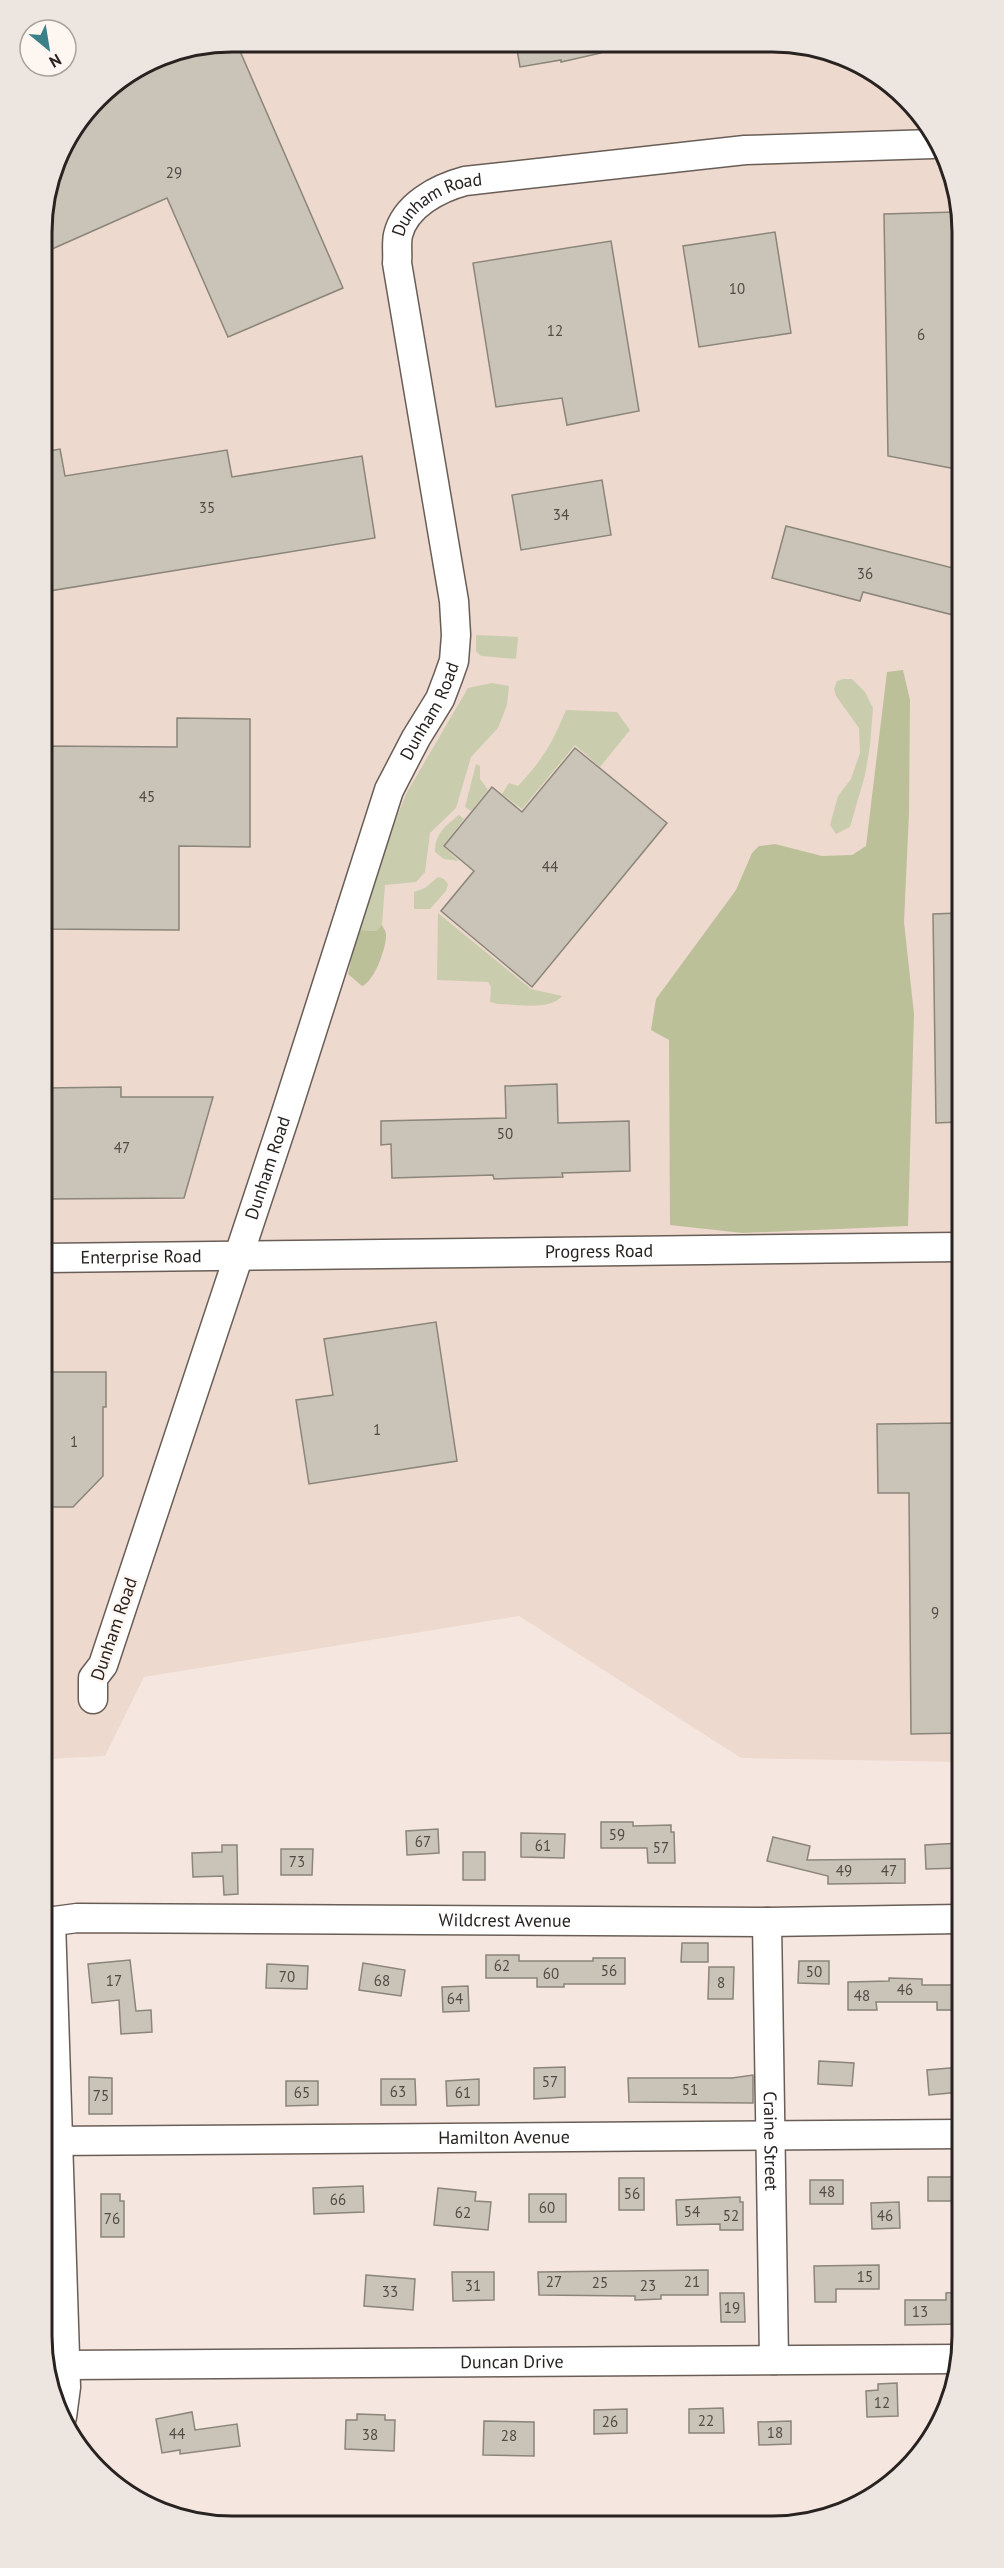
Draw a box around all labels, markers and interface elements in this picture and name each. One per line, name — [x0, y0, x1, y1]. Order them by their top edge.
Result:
north arrow — [18, 18, 78, 78]
text: N — [46, 50, 65, 72]
house number: 29 — [166, 163, 182, 182]
street label: Dunham Road — [386, 167, 483, 239]
house number: 10 — [729, 279, 745, 298]
house number: 12 — [547, 321, 563, 340]
house number: 6 — [917, 325, 925, 344]
house number: 35 — [199, 498, 215, 517]
house number: 34 — [553, 505, 569, 524]
house number: 36 — [857, 564, 873, 583]
street label: Dunham Road — [395, 659, 464, 764]
house number: 45 — [139, 787, 155, 806]
house number: 44 — [542, 857, 558, 876]
street label: Dunham Road — [239, 1113, 295, 1223]
house number: 50 — [497, 1124, 513, 1143]
house number: 47 — [114, 1138, 130, 1157]
street label: Progress Road — [545, 1239, 653, 1263]
street label: Enterprise Road — [80, 1244, 202, 1269]
house number: 1 — [373, 1420, 381, 1439]
house number: 1 — [70, 1432, 78, 1451]
street label: Dunham Road — [85, 1574, 142, 1683]
house number: 9 — [931, 1603, 939, 1622]
house number: 59 — [609, 1825, 625, 1844]
house number: 67 — [415, 1832, 431, 1851]
house number: 61 — [535, 1836, 551, 1855]
house number: 57 — [653, 1838, 669, 1857]
house number: 73 — [289, 1852, 305, 1871]
house number: 49 — [836, 1861, 852, 1880]
house number: 47 — [881, 1861, 897, 1880]
street label: Wildcrest Avenue — [439, 1908, 571, 1932]
house number: 62 — [494, 1956, 510, 1975]
house number: 56 — [601, 1961, 617, 1980]
house number: 50 — [806, 1962, 822, 1981]
house number: 60 — [543, 1964, 559, 1983]
house number: 70 — [279, 1967, 295, 1986]
house number: 17 — [106, 1971, 122, 1990]
house number: 68 — [374, 1971, 390, 1990]
house number: 8 — [717, 1973, 725, 1992]
house number: 46 — [897, 1980, 913, 1999]
house number: 48 — [854, 1986, 870, 2005]
house number: 64 — [447, 1989, 463, 2008]
house number: 57 — [542, 2072, 558, 2091]
house number: 51 — [682, 2080, 698, 2099]
house number: 63 — [390, 2082, 406, 2101]
house number: 65 — [294, 2083, 310, 2102]
house number: 61 — [455, 2083, 471, 2102]
house number: 75 — [93, 2086, 109, 2105]
street label: Craine Street — [759, 2091, 783, 2191]
street label: Hamilton Avenue — [438, 2125, 570, 2149]
house number: 48 — [819, 2182, 835, 2201]
house number: 56 — [624, 2184, 640, 2203]
house number: 66 — [330, 2190, 346, 2209]
house number: 60 — [539, 2198, 555, 2217]
house number: 54 — [684, 2202, 700, 2221]
house number: 62 — [455, 2203, 471, 2222]
house number: 52 — [723, 2206, 739, 2225]
house number: 46 — [877, 2206, 893, 2225]
house number: 76 — [104, 2209, 120, 2228]
house number: 15 — [857, 2267, 873, 2286]
house number: 27 — [546, 2272, 562, 2291]
house number: 21 — [684, 2272, 700, 2291]
house number: 25 — [592, 2273, 608, 2292]
house number: 31 — [465, 2276, 481, 2295]
house number: 23 — [640, 2276, 656, 2295]
house number: 33 — [382, 2282, 398, 2301]
house number: 19 — [724, 2298, 740, 2317]
house number: 13 — [912, 2302, 928, 2321]
street label: Duncan Drive — [460, 2350, 564, 2373]
house number: 12 — [874, 2393, 890, 2412]
house number: 22 — [698, 2411, 714, 2430]
house number: 26 — [602, 2412, 618, 2431]
house number: 18 — [767, 2423, 783, 2442]
house number: 44 — [169, 2424, 185, 2443]
house number: 38 — [362, 2425, 378, 2444]
house number: 28 — [501, 2426, 517, 2445]

